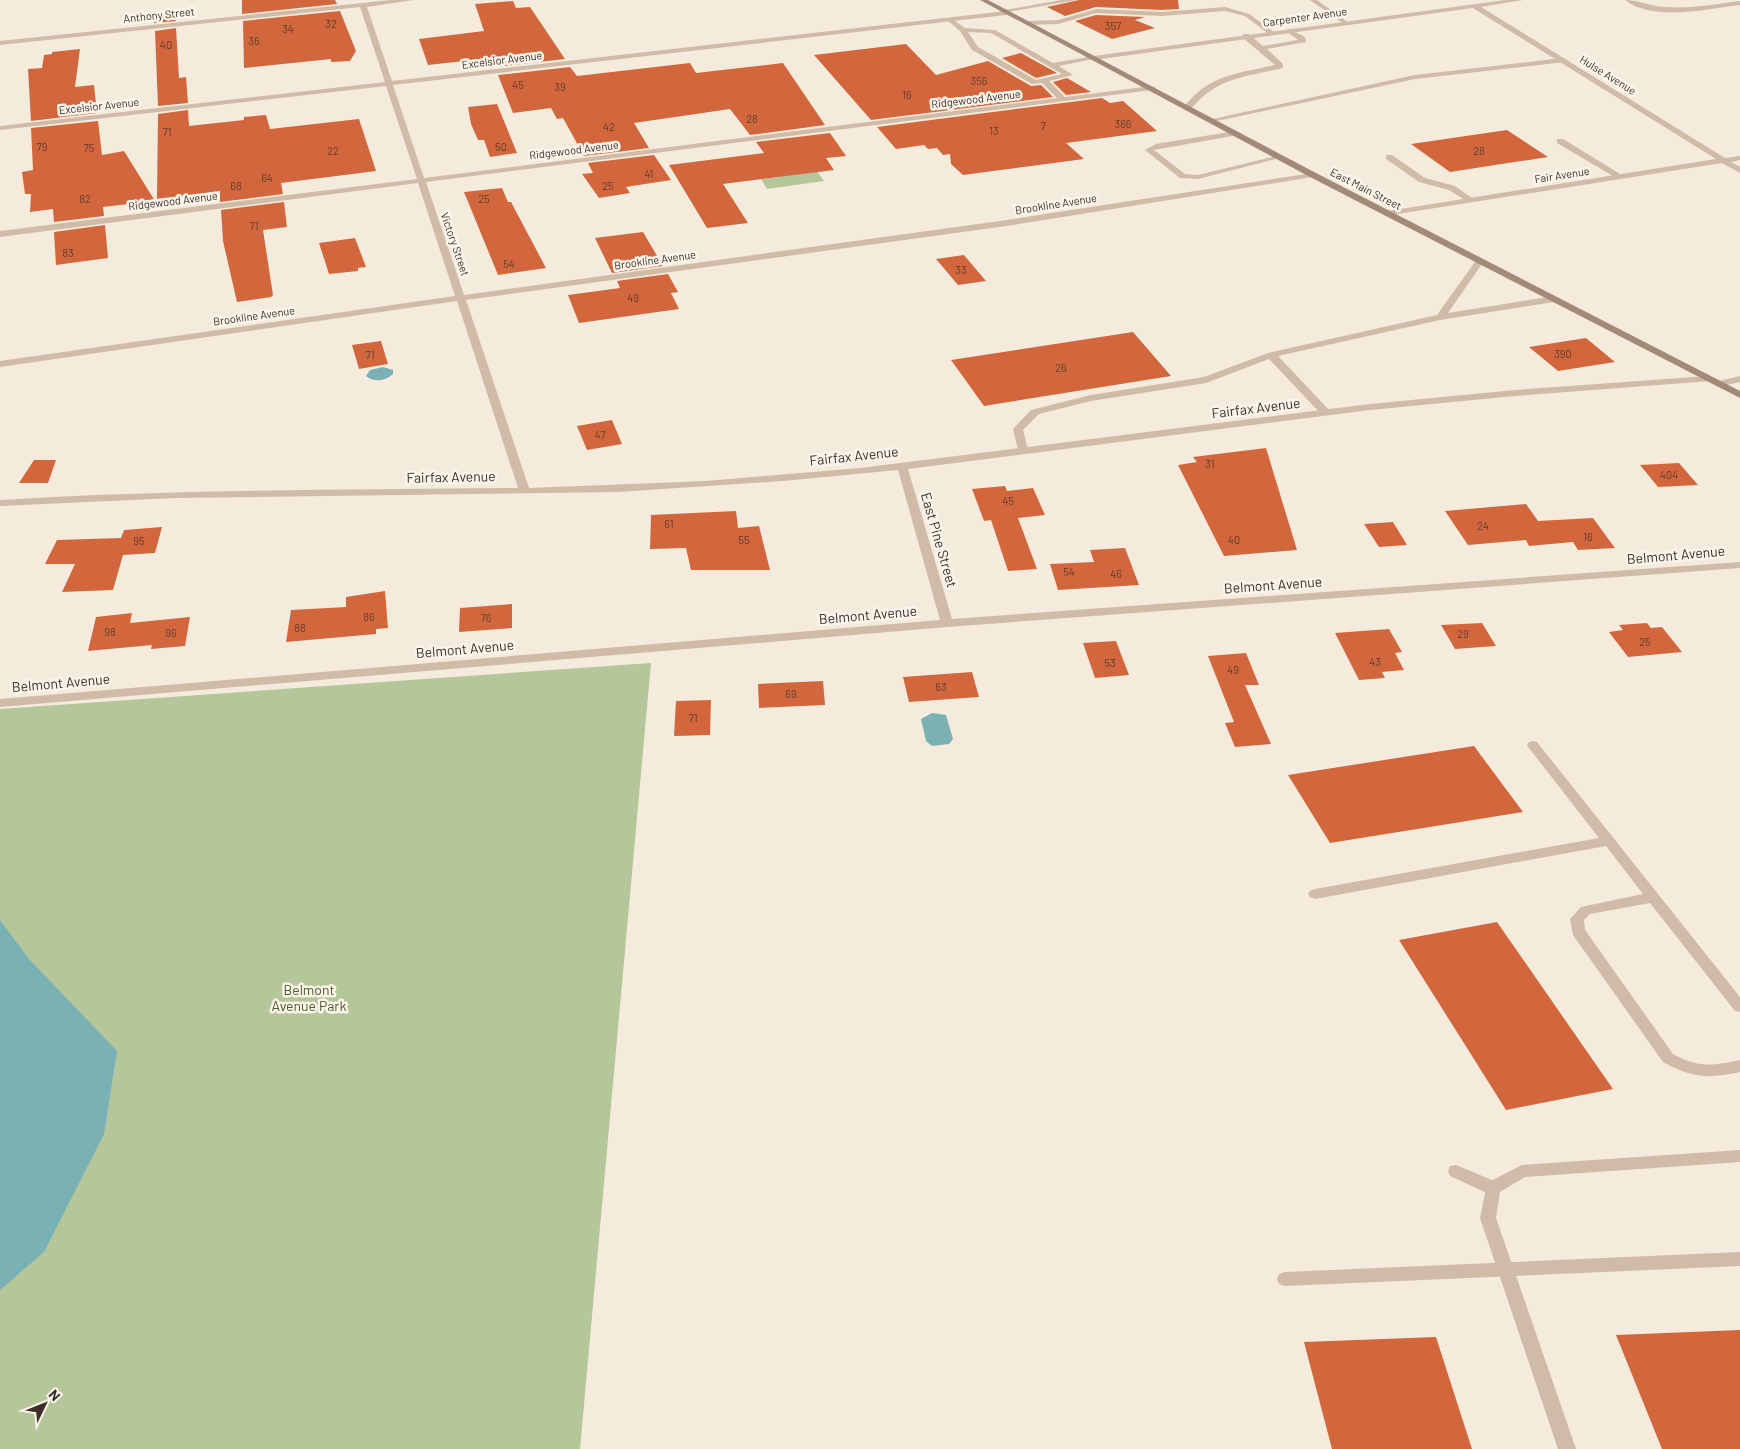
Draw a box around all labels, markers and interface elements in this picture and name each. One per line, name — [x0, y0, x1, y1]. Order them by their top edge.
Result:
street label: Anthony Street — [123, 4, 195, 25]
street label: Carpenter Avenue — [1262, 4, 1348, 29]
house number: 32 — [325, 17, 337, 30]
house number: 357 — [1105, 19, 1121, 32]
house number: 34 — [282, 22, 294, 35]
house number: 36 — [248, 34, 260, 47]
house number: 40 — [160, 38, 172, 51]
street label: Excelsior Avenue — [461, 48, 543, 71]
street label: Hulse Avenue — [1578, 52, 1639, 97]
house number: 356 — [971, 74, 988, 87]
house number: 45 — [512, 78, 524, 91]
house number: 39 — [554, 80, 566, 93]
street label: Ridgewood Avenue — [930, 87, 1022, 110]
house number: 16 — [902, 88, 912, 101]
street label: Excelsior Avenue — [58, 95, 140, 116]
house number: 28 — [746, 112, 758, 125]
house number: 366 — [1115, 117, 1132, 130]
house number: 7 — [1040, 119, 1046, 132]
house number: 42 — [603, 120, 615, 133]
house number: 13 — [989, 124, 999, 137]
house number: 71 — [162, 125, 172, 138]
street label: Ridgewood Avenue — [528, 138, 620, 161]
house number: 79 — [37, 140, 48, 153]
house number: 50 — [495, 140, 507, 153]
house number: 75 — [84, 141, 95, 154]
house number: 22 — [327, 144, 339, 157]
house number: 28 — [1473, 144, 1485, 157]
street label: Fair Avenue — [1534, 164, 1590, 185]
street label: East Main Street — [1328, 165, 1404, 212]
house number: 41 — [645, 167, 653, 180]
house number: 64 — [261, 171, 273, 184]
house number: 68 — [230, 179, 242, 192]
house number: 25 — [602, 179, 614, 192]
street label: Ridgewood Avenue — [127, 189, 219, 212]
street label: Brookline Avenue — [1014, 191, 1098, 216]
house number: 82 — [79, 192, 91, 205]
house number: 25 — [478, 192, 490, 205]
street label: Victory Street — [439, 210, 472, 277]
house number: 71 — [249, 219, 259, 232]
house number: 83 — [62, 246, 74, 259]
street label: Brookline Avenue — [613, 247, 697, 272]
house number: 54 — [503, 257, 515, 270]
house number: 33 — [955, 263, 967, 276]
house number: 49 — [627, 291, 639, 304]
street label: Brookline Avenue — [212, 303, 296, 328]
house number: 390 — [1554, 347, 1572, 360]
house number: 71 — [365, 348, 375, 361]
house number: 26 — [1055, 361, 1067, 374]
street label: Fairfax Avenue — [1211, 394, 1301, 421]
house number: 47 — [595, 428, 605, 441]
street label: Fairfax Avenue — [809, 442, 899, 469]
house number: 31 — [1205, 457, 1215, 470]
street label: Fairfax Avenue — [406, 467, 496, 486]
house number: 404 — [1660, 468, 1678, 481]
street label: East Pine Street — [918, 490, 961, 589]
house number: 45 — [1002, 494, 1014, 507]
house number: 61 — [664, 517, 674, 530]
house number: 24 — [1477, 519, 1489, 532]
house number: 16 — [1583, 530, 1593, 543]
house number: 55 — [738, 533, 750, 546]
house number: 40 — [1228, 533, 1240, 546]
house number: 95 — [133, 534, 145, 547]
street label: Belmont Avenue — [1626, 542, 1726, 567]
house number: 54 — [1063, 565, 1075, 578]
house number: 46 — [1110, 567, 1122, 580]
street label: Belmont Avenue — [1223, 573, 1323, 596]
street label: Belmont Avenue — [818, 602, 918, 627]
house number: 86 — [363, 610, 375, 623]
house number: 76 — [481, 611, 492, 624]
house number: 88 — [294, 621, 306, 634]
house number: 98 — [104, 625, 116, 638]
house number: 96 — [165, 626, 177, 639]
house number: 29 — [1457, 627, 1469, 640]
house number: 25 — [1639, 635, 1651, 648]
street label: Belmont Avenue — [415, 636, 515, 661]
house number: 43 — [1369, 655, 1381, 668]
house number: 53 — [1104, 656, 1116, 669]
house number: 49 — [1227, 663, 1239, 676]
street label: Belmont Avenue — [11, 670, 111, 695]
house number: 63 — [935, 680, 947, 693]
house number: 69 — [785, 687, 797, 700]
house number: 71 — [688, 711, 698, 724]
park label: Belmont Avenue Park — [272, 981, 346, 1014]
north arrow — [20, 1379, 70, 1429]
text: N — [45, 1386, 64, 1404]

